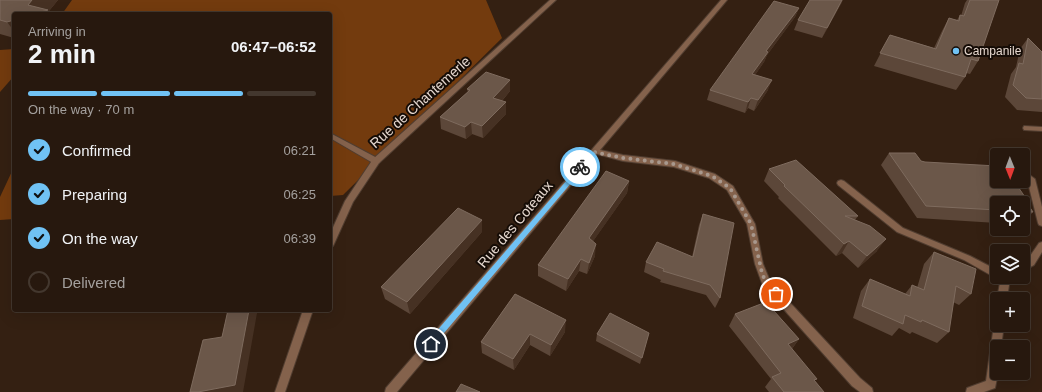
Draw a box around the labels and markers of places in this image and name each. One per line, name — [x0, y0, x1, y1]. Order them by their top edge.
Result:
place label: Campanile — [964, 44, 1022, 58]
marker: Campanile — [951, 46, 961, 56]
pin — [759, 277, 793, 311]
pin — [414, 327, 448, 361]

